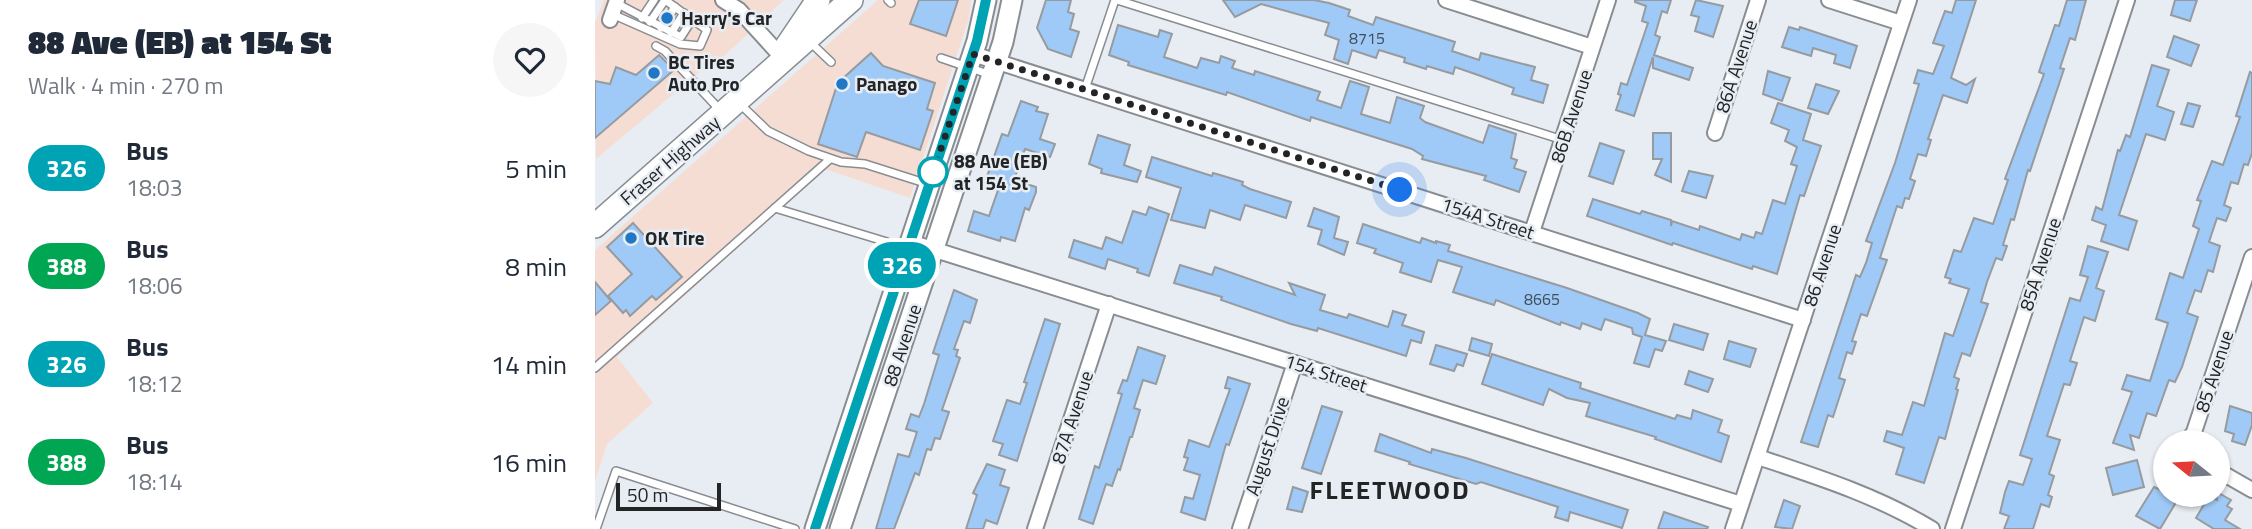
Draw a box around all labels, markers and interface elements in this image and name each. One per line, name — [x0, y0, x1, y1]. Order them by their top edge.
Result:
place label: Harry's Car — [681, 3, 772, 32]
marker: Harry's Car — [659, 10, 675, 26]
street label: 86A Avenue — [1707, 16, 1764, 116]
text: 88 Ave (EB) at 154 St — [28, 17, 332, 67]
button: heart — [493, 23, 567, 97]
house number: 8715 — [1349, 26, 1385, 50]
place label: BC Tires Auto Pro — [668, 47, 740, 98]
marker: BC Tires Auto Pro — [646, 65, 662, 81]
street label: 86B Avenue — [1542, 65, 1599, 166]
text: Walk · 4 min · 270 m — [28, 68, 224, 103]
place label: Panago — [856, 69, 917, 98]
marker: Panago — [834, 76, 850, 92]
street label: Fraser Highway — [613, 108, 726, 211]
text: Bus — [126, 131, 168, 170]
place label: 88 Ave (EB) at 154 St — [954, 146, 1048, 197]
text: 5 min — [505, 149, 567, 188]
text: 326 — [46, 150, 87, 186]
marker: 88 Ave (EB) at 154 St — [918, 157, 948, 187]
text: 18:03 — [126, 170, 183, 205]
your location — [1382, 172, 1417, 207]
street label: 154A Street — [1438, 189, 1539, 246]
street label: 85A Avenue — [2011, 214, 2068, 314]
street label: 86 Avenue — [1795, 220, 1848, 310]
place label: OK Tire — [645, 223, 705, 252]
text: Bus — [126, 229, 168, 268]
marker: OK Tire — [623, 230, 639, 246]
line badge: 326 — [862, 242, 942, 288]
text: 8 min — [505, 247, 567, 286]
text: 326 — [882, 247, 922, 283]
text: 388 — [46, 248, 87, 284]
text: 18:06 — [126, 268, 183, 303]
house number: 8665 — [1524, 287, 1560, 311]
street label: 88 Avenue — [875, 300, 928, 390]
street label: 85 Avenue — [2187, 326, 2240, 416]
text: Bus — [126, 327, 168, 366]
text: 14 min — [491, 345, 567, 384]
text: 326 — [46, 346, 87, 382]
street label: 154 Street — [1281, 346, 1371, 400]
text: 18:12 — [126, 366, 183, 401]
street label: 87A Avenue — [1043, 367, 1100, 467]
street label: August Drive — [1237, 393, 1296, 499]
text: Bus — [126, 425, 168, 464]
north arrow — [2153, 430, 2229, 508]
map controls — [2153, 430, 2230, 507]
text: 16 min — [491, 443, 567, 482]
text: 388 — [46, 444, 87, 480]
text: 18:14 — [126, 464, 183, 499]
district label: FLEETWOOD — [1309, 470, 1471, 509]
scale bar — [616, 480, 721, 512]
text: 50 m — [627, 480, 668, 509]

